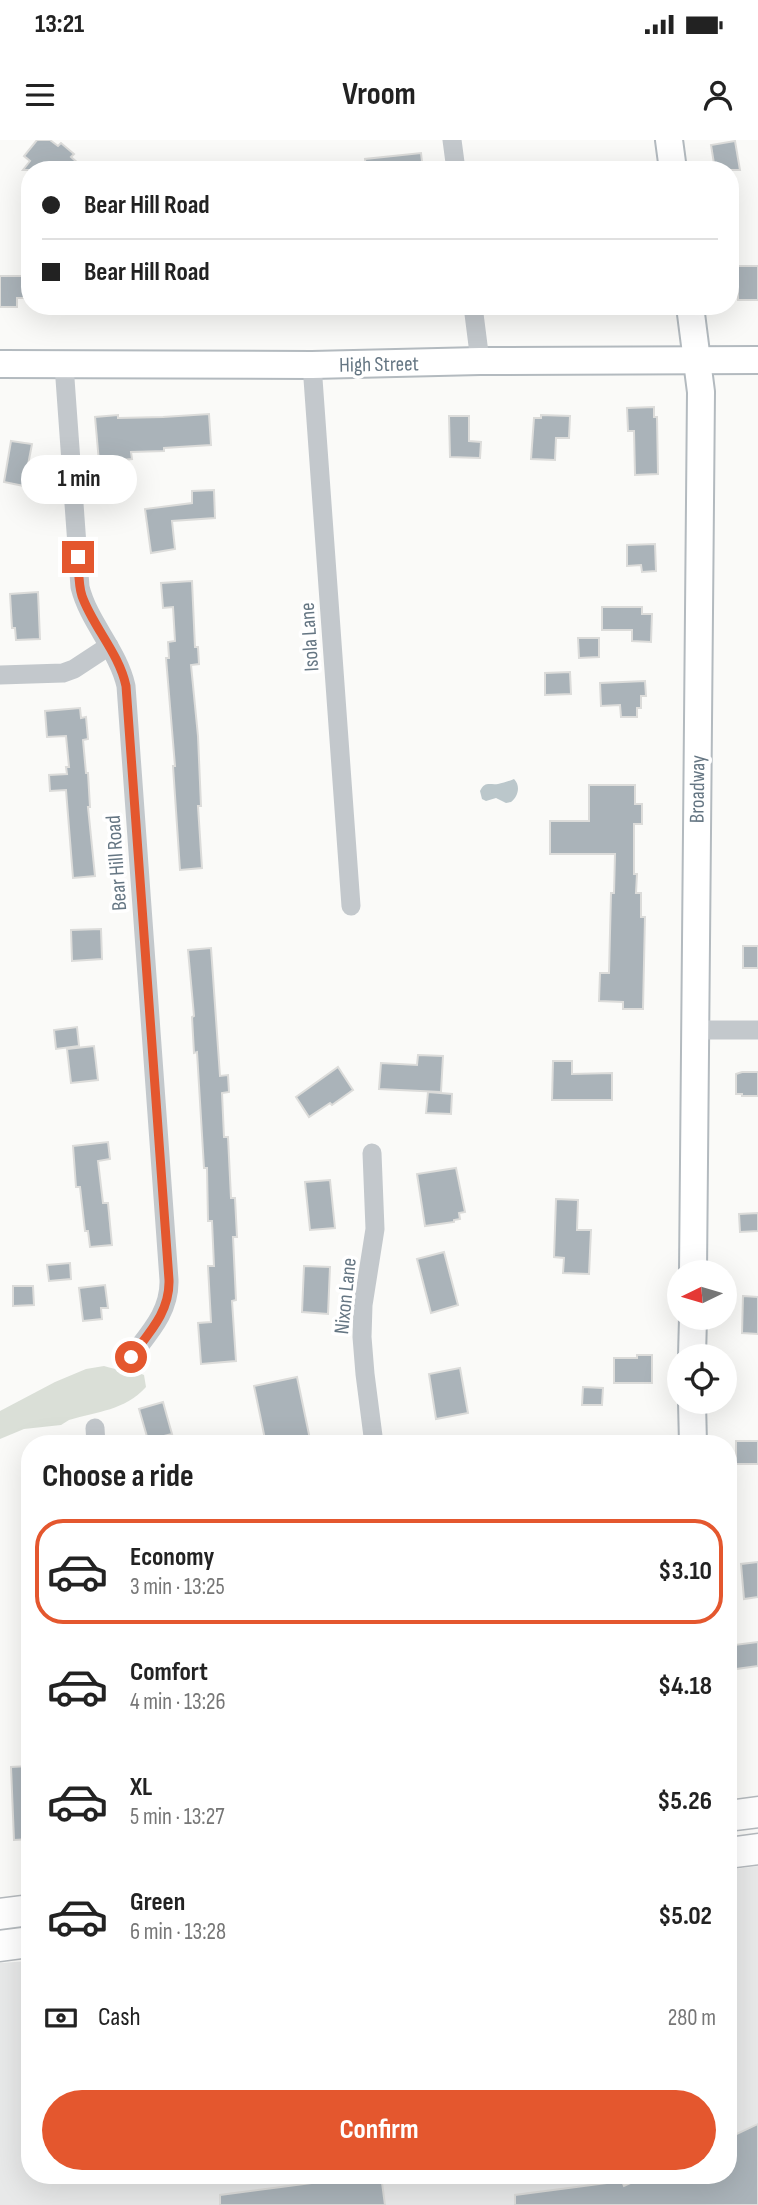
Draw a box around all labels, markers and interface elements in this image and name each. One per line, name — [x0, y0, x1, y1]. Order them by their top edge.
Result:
text: 13:21 — [35, 9, 84, 40]
text: Vroom — [342, 75, 416, 114]
icon: menu — [21, 76, 59, 114]
icon: person — [699, 76, 737, 114]
text: Bear Hill Road — [84, 190, 210, 221]
text: Bear Hill Road — [84, 257, 210, 288]
street label: High Street — [339, 351, 419, 378]
callout: 1 min — [20, 456, 136, 504]
text: 1 min — [58, 465, 100, 493]
route end — [62, 541, 94, 573]
street label: Isola Lane — [295, 602, 324, 672]
street label: Broadway — [684, 755, 711, 823]
street label: Bear Hill Road — [101, 814, 132, 912]
street label: Nixon Lane — [329, 1257, 362, 1335]
north arrow — [667, 1260, 737, 1330]
map controls — [667, 1260, 737, 1414]
route start — [115, 1341, 147, 1373]
button: locate — [667, 1344, 737, 1414]
text: Choose a ride — [42, 1457, 194, 1496]
icon: car — [46, 1540, 109, 1603]
text: Economy — [130, 1542, 214, 1573]
text: $3.10 — [658, 1556, 712, 1587]
text: 3 min · 13:25 — [130, 1573, 225, 1601]
icon: car — [46, 1655, 109, 1718]
text: Comfort — [130, 1657, 208, 1688]
text: $4.18 — [658, 1671, 712, 1702]
text: 4 min · 13:26 — [130, 1688, 226, 1716]
icon: car — [46, 1770, 109, 1833]
text: XL — [130, 1772, 152, 1803]
text: $5.26 — [657, 1786, 712, 1817]
text: 5 min · 13:27 — [130, 1803, 224, 1831]
icon: car — [46, 1885, 109, 1948]
text: Green — [130, 1887, 185, 1918]
text: $5.02 — [658, 1901, 712, 1932]
text: 6 min · 13:28 — [130, 1918, 226, 1946]
icon: cash — [42, 1999, 80, 2037]
text: Cash — [98, 2002, 141, 2033]
text: 280 m — [668, 2004, 716, 2032]
button: Confirm — [42, 2090, 716, 2170]

